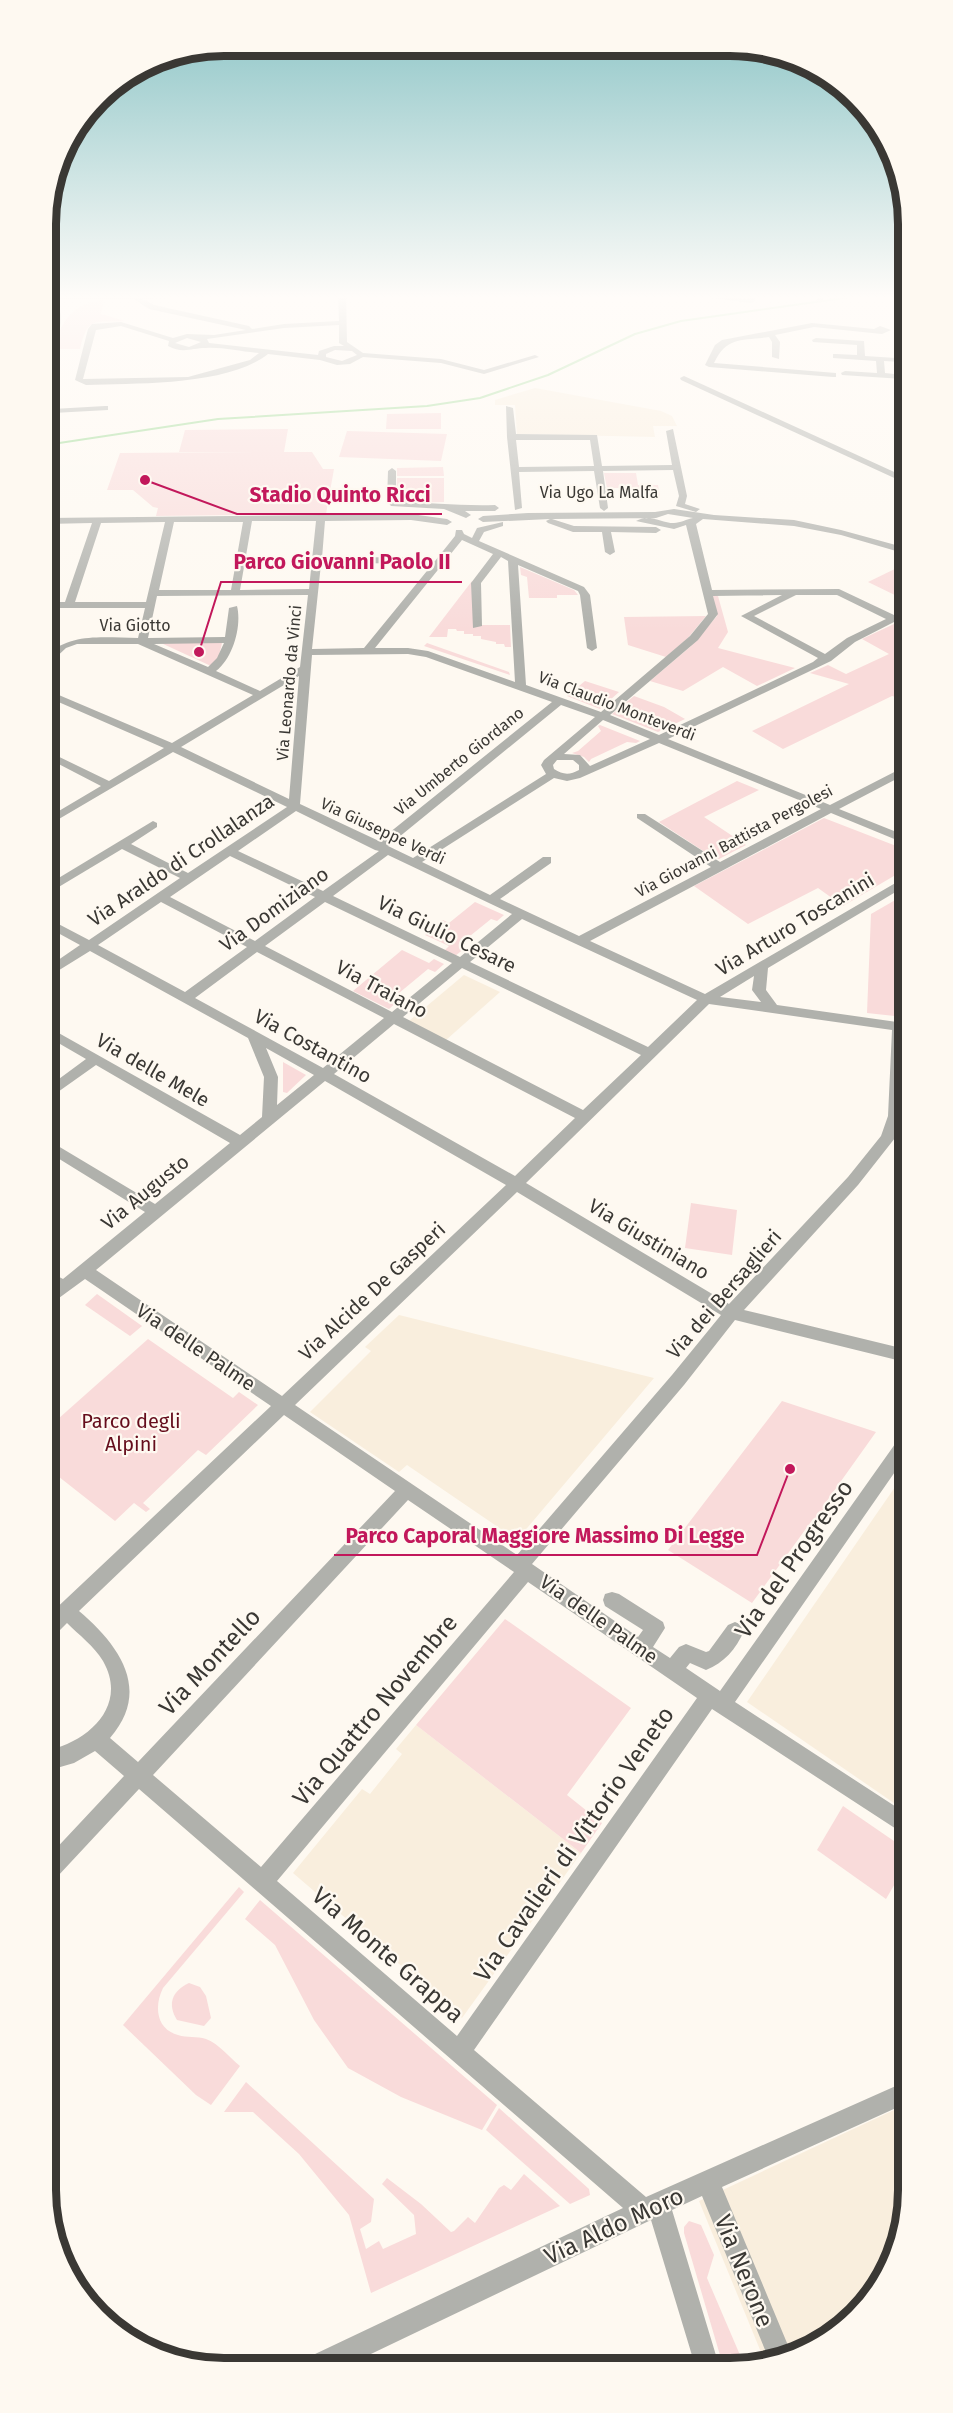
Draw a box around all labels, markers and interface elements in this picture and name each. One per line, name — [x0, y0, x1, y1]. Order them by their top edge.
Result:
callout: Stadio Quinto Ricci — [237, 475, 442, 514]
text: Stadio Quinto Ricci — [249, 482, 431, 508]
street label: Via Ugo La Malfa — [540, 483, 658, 502]
callout: Parco Giovanni Paolo II — [221, 543, 462, 582]
text: Parco Giovanni Paolo II — [233, 549, 451, 575]
street label: Via Leonardo da Vinci — [273, 604, 305, 762]
street label: Via Giotto — [100, 616, 170, 635]
street label: Via Claudio Monteverdi — [536, 667, 698, 745]
street label: Via Umberto Giordano — [391, 703, 527, 819]
street label: Via Giovanni Battista Pergolesi — [632, 781, 836, 901]
street label: Via Araldo di Crollalanza — [83, 789, 279, 931]
street label: Via Giuseppe Verdi — [318, 794, 448, 868]
street label: Via Domiziano — [215, 861, 333, 957]
street label: Via Arturo Toscanini — [712, 867, 878, 981]
street label: Via Giulio Cesare — [374, 890, 520, 978]
street label: Via Traiano — [332, 955, 432, 1023]
street label: Via Costantino — [250, 1004, 376, 1088]
street label: Via delle Mele — [92, 1028, 214, 1112]
street label: Via Augusto — [96, 1149, 194, 1235]
street label: Via Giustiniano — [584, 1194, 714, 1284]
street label: Via Alcide De Gasperi — [294, 1217, 450, 1365]
street label: Via dei Bersaglieri — [661, 1225, 787, 1363]
street label: Via delle Palme — [132, 1298, 260, 1396]
park label: Parco degli Alpini — [81, 1409, 181, 1456]
street label: Via del Progresso — [729, 1475, 859, 1643]
callout: Parco Caporal Maggiore Massimo Di Legge — [334, 1516, 757, 1555]
text: Parco Caporal Maggiore Massimo Di Legge — [345, 1523, 745, 1549]
street label: Via delle Palme — [535, 1569, 663, 1669]
street label: Via Montello — [154, 1603, 266, 1721]
street label: Via Quattro Novembre — [287, 1609, 463, 1811]
street label: Via Cavalieri di Vittorio Veneto — [468, 1701, 680, 1987]
street label: Via Monte Grappa — [306, 1881, 470, 2029]
street label: Via Aldo Moro — [540, 2182, 688, 2270]
street label: Via Nerone — [709, 2211, 779, 2331]

